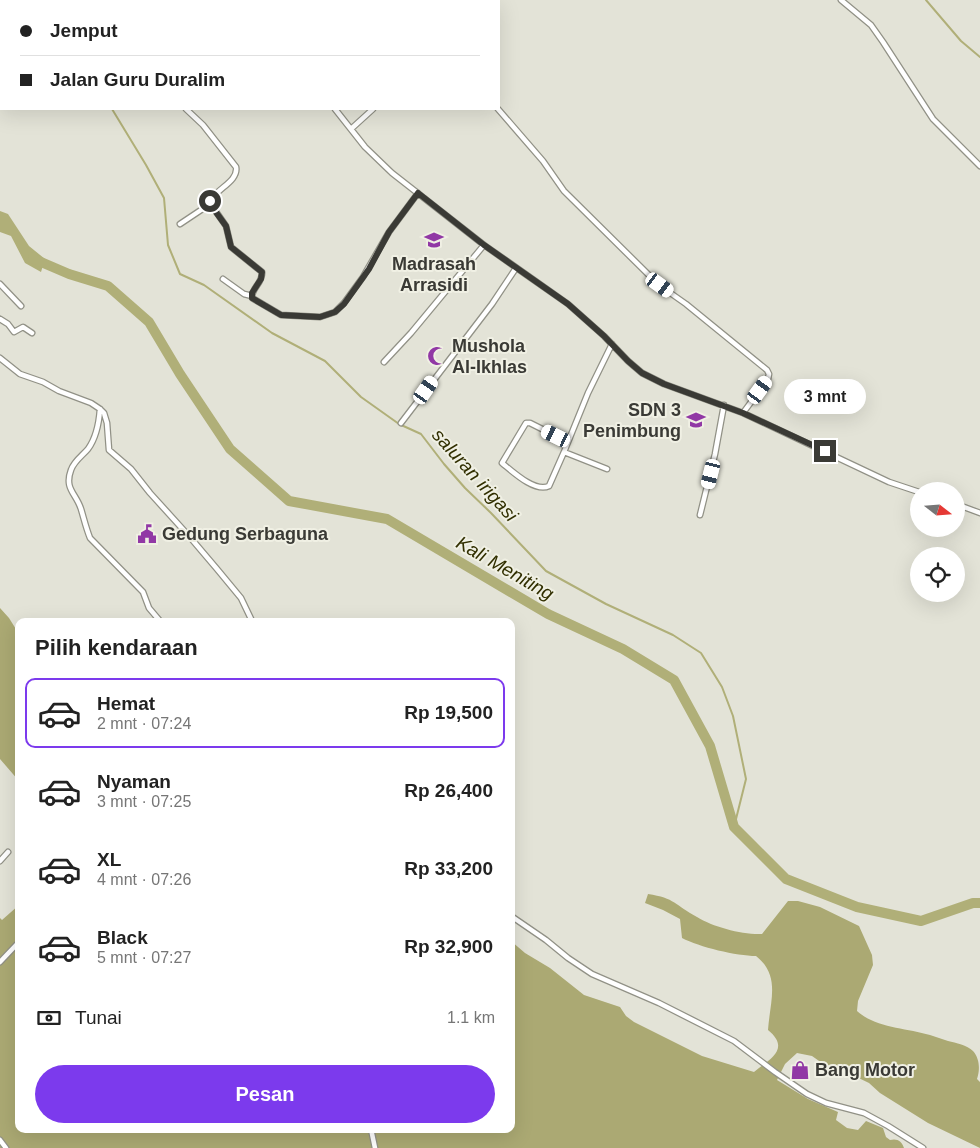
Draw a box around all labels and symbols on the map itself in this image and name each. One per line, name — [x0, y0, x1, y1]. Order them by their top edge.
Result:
route start — [199, 190, 221, 212]
school or university icon: Madrasah Arrasidi — [423, 229, 445, 251]
place label: Madrasah Arrasidi — [392, 254, 476, 295]
car — [643, 270, 676, 300]
place label: Mushola Al-Ikhlas — [452, 336, 527, 377]
mosque icon: Mushola Al-Ikhlas — [426, 345, 448, 367]
car — [411, 373, 440, 407]
car — [745, 373, 774, 407]
callout: 3 mnt — [784, 378, 866, 414]
place label: SDN 3 Penimbung — [583, 400, 681, 441]
school or university icon: SDN 3 Penimbung — [685, 409, 707, 431]
car — [539, 423, 572, 449]
water label: saluran irigasi — [428, 424, 523, 526]
route end — [814, 440, 836, 462]
car — [700, 458, 721, 490]
north arrow — [910, 482, 965, 538]
public building icon: Gedung Serbaguna — [136, 523, 158, 545]
place label: Gedung Serbaguna — [162, 524, 329, 544]
water label: Kali Meniting — [453, 532, 558, 605]
shop icon: Bang Motor — [789, 1059, 811, 1081]
place label: Bang Motor — [815, 1060, 915, 1080]

